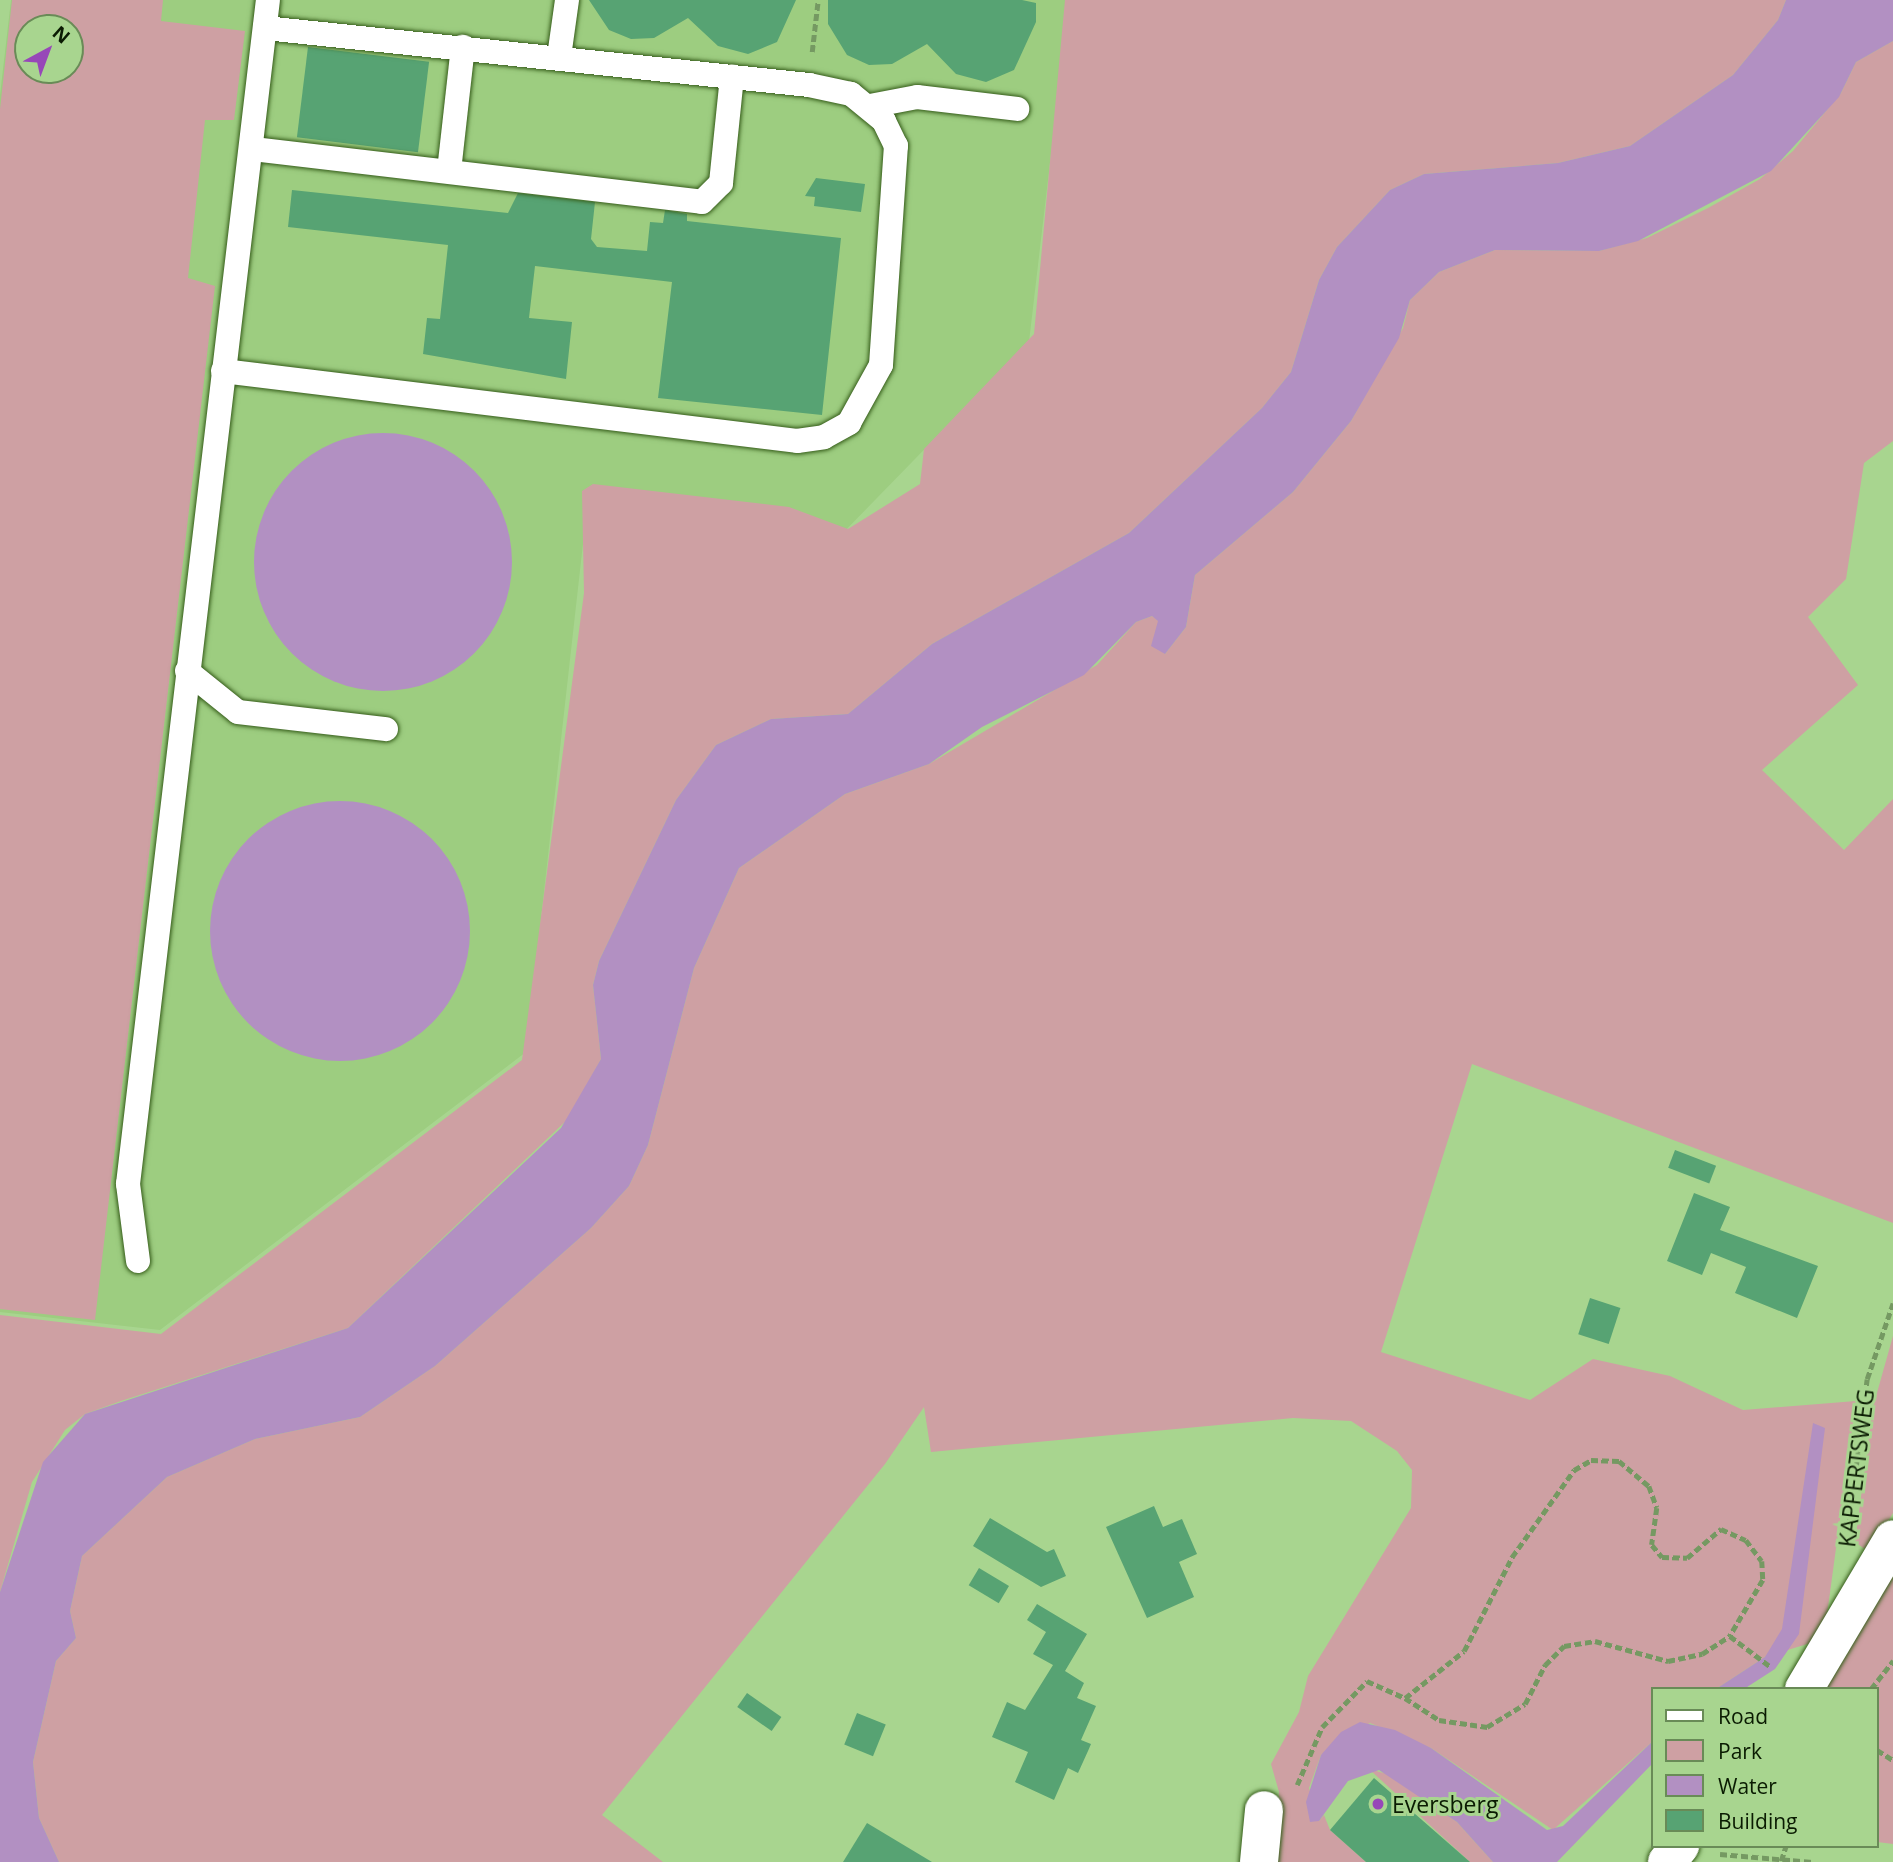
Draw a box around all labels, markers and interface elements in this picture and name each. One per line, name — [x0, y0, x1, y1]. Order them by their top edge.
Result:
north arrow — [14, 14, 84, 84]
text: N — [47, 20, 76, 50]
street label: KAPPERTSWEG — [1833, 1387, 1879, 1549]
legend — [1652, 1687, 1879, 1848]
text: Road — [1718, 1702, 1768, 1730]
text: Park — [1718, 1737, 1762, 1765]
text: Water — [1718, 1772, 1777, 1800]
place label: Eversberg — [1392, 1790, 1498, 1818]
marker: Eversberg — [1370, 1796, 1386, 1812]
text: Building — [1718, 1807, 1797, 1835]

